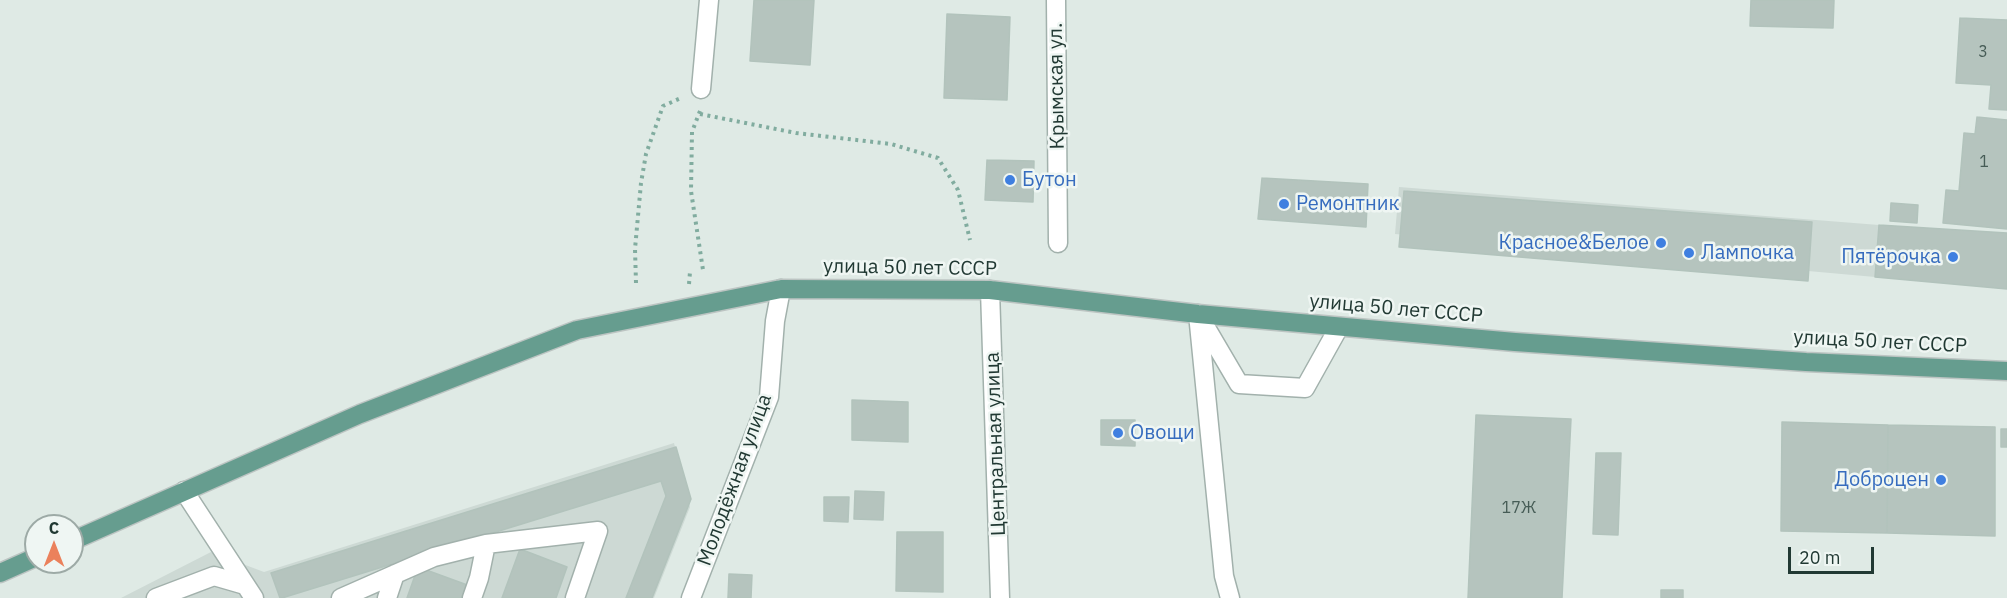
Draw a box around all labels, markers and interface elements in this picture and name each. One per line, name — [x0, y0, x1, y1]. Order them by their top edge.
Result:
street label: Крымская ул. — [1044, 23, 1070, 149]
house number: 3 — [1978, 42, 1988, 62]
house number: 1 — [1979, 152, 1989, 172]
place label: Бутон — [1022, 168, 1077, 192]
marker: Бутон — [1003, 173, 1017, 187]
place label: Ремонтник — [1296, 192, 1400, 216]
marker: Ремонтник — [1277, 197, 1291, 211]
place label: Красное&Белое — [1498, 231, 1649, 255]
marker: Красное&Белое — [1654, 236, 1668, 250]
place label: Лампочка — [1701, 241, 1794, 265]
place label: Пятёрочка — [1841, 245, 1941, 269]
marker: Лампочка — [1682, 246, 1696, 260]
marker: Пятёрочка — [1946, 250, 1960, 264]
street label: улица 50 лет СССР — [823, 254, 997, 282]
street label: улица 50 лет СССР — [1308, 289, 1484, 329]
street label: улица 50 лет СССР — [1793, 325, 1967, 359]
street label: Центральная улица — [981, 352, 1011, 536]
street label: Молодёжная улица — [693, 391, 777, 569]
place label: Овощи — [1130, 421, 1195, 445]
marker: Овощи — [1111, 426, 1125, 440]
place label: Доброцен — [1834, 468, 1929, 492]
marker: Доброцен — [1934, 473, 1948, 487]
house number: 17Ж — [1502, 498, 1536, 518]
north arrow — [24, 514, 84, 574]
text: С — [49, 518, 59, 538]
scale bar — [1791, 535, 1876, 573]
text: 20 m — [1799, 546, 1841, 569]

